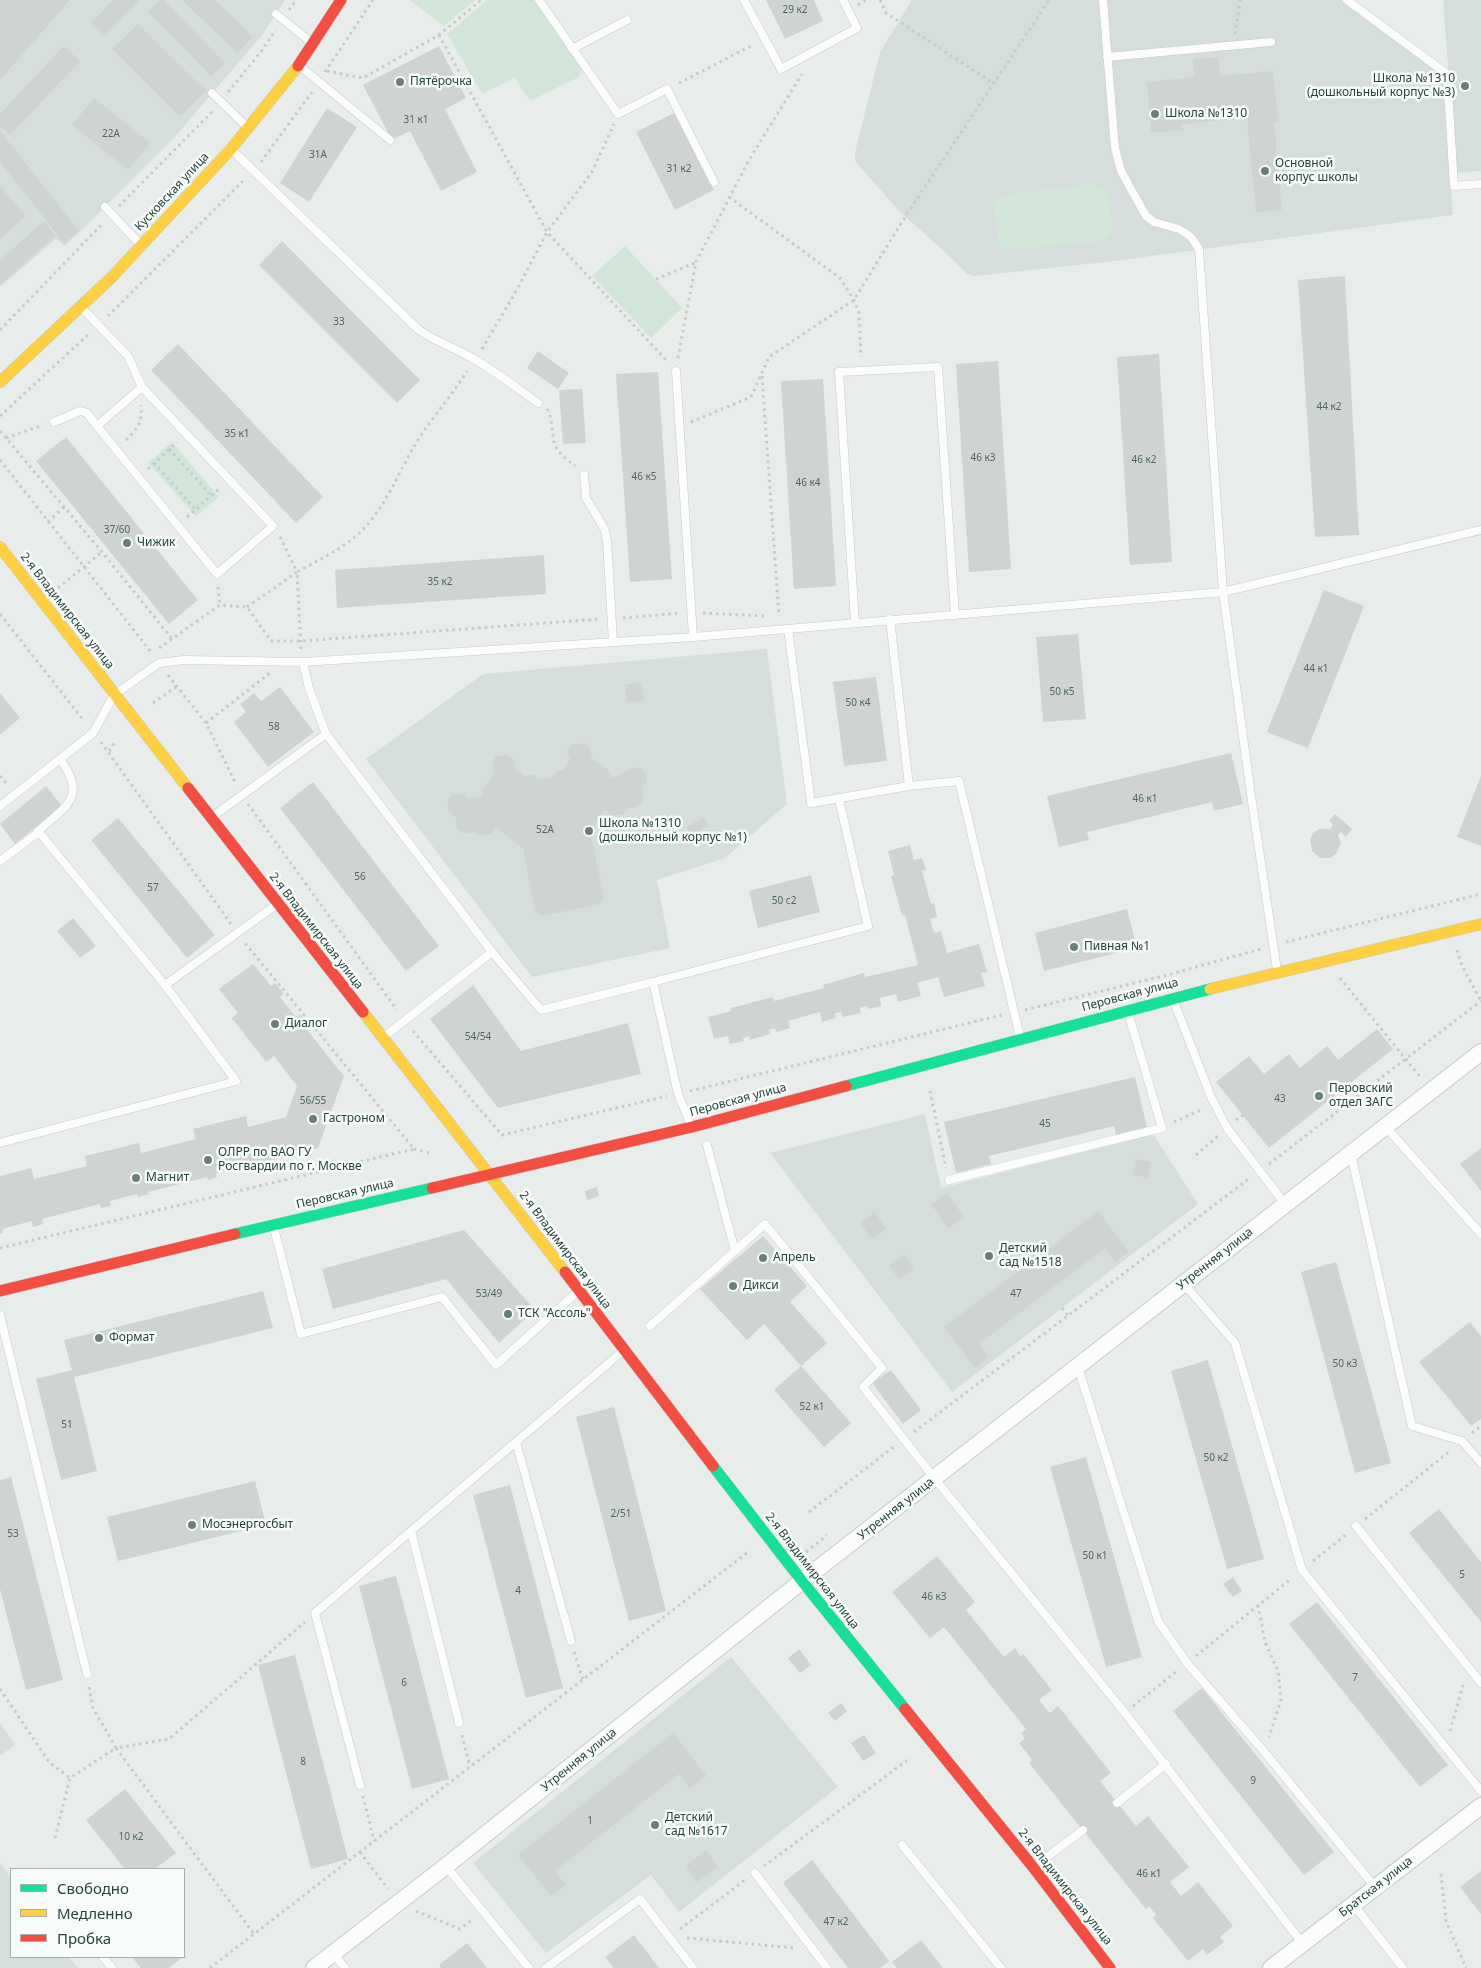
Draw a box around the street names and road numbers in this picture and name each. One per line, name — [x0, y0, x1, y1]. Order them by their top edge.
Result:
street label: Кусковская улица — [132, 150, 212, 234]
street label: 2-я Владимирская улица — [17, 550, 117, 672]
street label: 2-я Владимирская улица — [266, 870, 366, 992]
street label: Перовская улица — [1080, 975, 1180, 1015]
street label: Перовская улица — [688, 1080, 788, 1120]
street label: Перовская улица — [295, 1176, 395, 1212]
street label: 2-я Владимирская улица — [516, 1188, 614, 1312]
street label: Утренняя улица — [1174, 1225, 1256, 1293]
street label: Утренняя улица — [855, 1475, 937, 1543]
street label: 2-я Владимирская улица — [762, 1510, 862, 1632]
street label: Утренняя улица — [538, 1725, 620, 1795]
street label: 2-я Владимирская улица — [1015, 1826, 1115, 1948]
street label: Братская улица — [1336, 1854, 1416, 1920]

